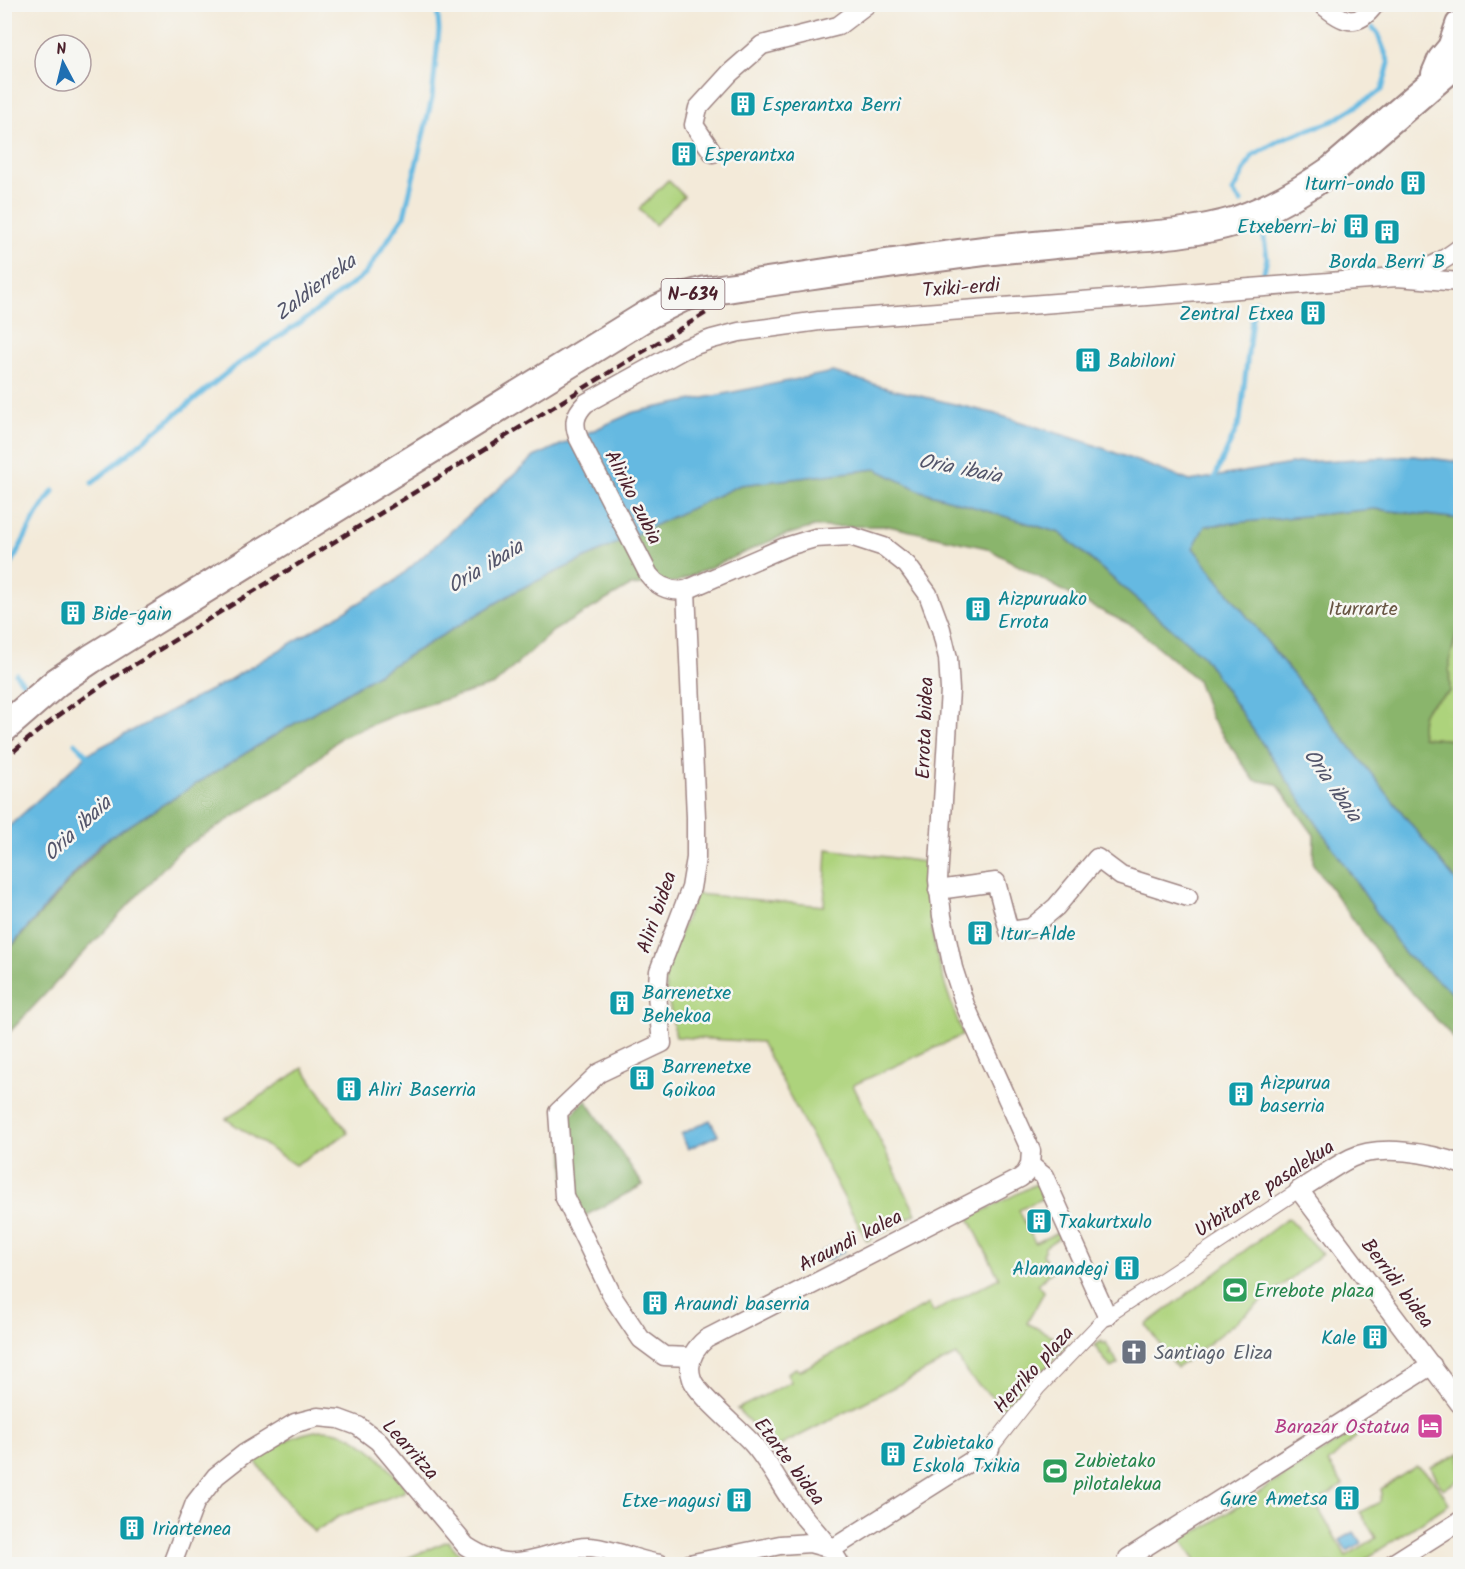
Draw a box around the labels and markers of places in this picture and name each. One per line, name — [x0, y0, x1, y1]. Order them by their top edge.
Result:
building icon: Esperantxa Berri — [728, 89, 758, 119]
place label: Esperantxa Berri — [762, 90, 902, 122]
building icon: Esperantxa — [669, 139, 699, 169]
place label: Esperantxa — [704, 140, 795, 172]
building icon: Iturri-ondo — [1398, 168, 1428, 198]
place label: Iturri-ondo — [1305, 169, 1394, 201]
building icon: Etxeberri-bi — [1341, 211, 1371, 241]
place label: Etxeberri-bi — [1237, 212, 1337, 244]
building icon: Borda Berri B — [1372, 217, 1402, 247]
place label: Borda Berri B — [1329, 247, 1445, 279]
building icon: Zentral Etxea — [1298, 298, 1328, 328]
place label: Zentral Etxea — [1179, 299, 1294, 331]
building icon: Babiloni — [1073, 345, 1103, 375]
place label: Babiloni — [1108, 346, 1176, 378]
place label: Aizpuruako Errota — [998, 584, 1087, 639]
building icon: Aizpuruako Errota — [963, 594, 993, 624]
building icon: Bide-gain — [58, 598, 88, 628]
place label: Bide-gain — [92, 599, 172, 631]
building icon: Itur-Alde — [965, 918, 995, 948]
place label: Itur-Alde — [1000, 919, 1075, 951]
place label: Barrenetxe Behekoa — [642, 978, 731, 1033]
building icon: Barrenetxe Behekoa — [607, 988, 637, 1018]
place label: Barrenetxe Goikoa — [662, 1052, 751, 1107]
building icon: Barrenetxe Goikoa — [627, 1063, 657, 1093]
place label: Aizpurua baserria — [1260, 1068, 1331, 1123]
building icon: Aliri Baserria — [334, 1074, 364, 1104]
place label: Aliri Baserria — [368, 1075, 476, 1107]
building icon: Aizpurua baserria — [1226, 1079, 1256, 1109]
building icon: Txakurtxulo — [1024, 1206, 1054, 1236]
place label: Txakurtxulo — [1058, 1207, 1152, 1239]
building icon: Alamandegi — [1112, 1253, 1142, 1283]
place label: Alamandegi — [1012, 1254, 1109, 1286]
sports icon: Errebote plaza — [1220, 1275, 1250, 1305]
place label: Errebote plaza — [1254, 1276, 1374, 1308]
building icon: Araundi baserria — [640, 1288, 670, 1318]
place label: Araundi baserria — [674, 1289, 810, 1321]
building icon: Kale — [1360, 1322, 1390, 1352]
place label: Kale — [1321, 1323, 1356, 1355]
church icon: Santiago Eliza — [1119, 1337, 1149, 1367]
place label: Santiago Eliza — [1154, 1338, 1273, 1370]
hotel icon: Barazar Ostatua — [1415, 1411, 1445, 1441]
place label: Barazar Ostatua — [1274, 1412, 1410, 1444]
place label: Zubietako Eskola Txikia — [912, 1428, 1020, 1483]
building icon: Zubietako Eskola Txikia — [878, 1439, 908, 1469]
place label: Zubietako pilotalekua — [1073, 1446, 1162, 1501]
sports icon: Zubietako pilotalekua — [1040, 1456, 1070, 1486]
building icon: Gure Ametsa — [1332, 1483, 1362, 1513]
place label: Gure Ametsa — [1220, 1484, 1328, 1516]
building icon: Etxe-nagusi — [724, 1485, 754, 1515]
place label: Etxe-nagusi — [621, 1486, 721, 1518]
building icon: Iriartenea — [117, 1513, 147, 1543]
place label: Iriartenea — [152, 1514, 231, 1546]

